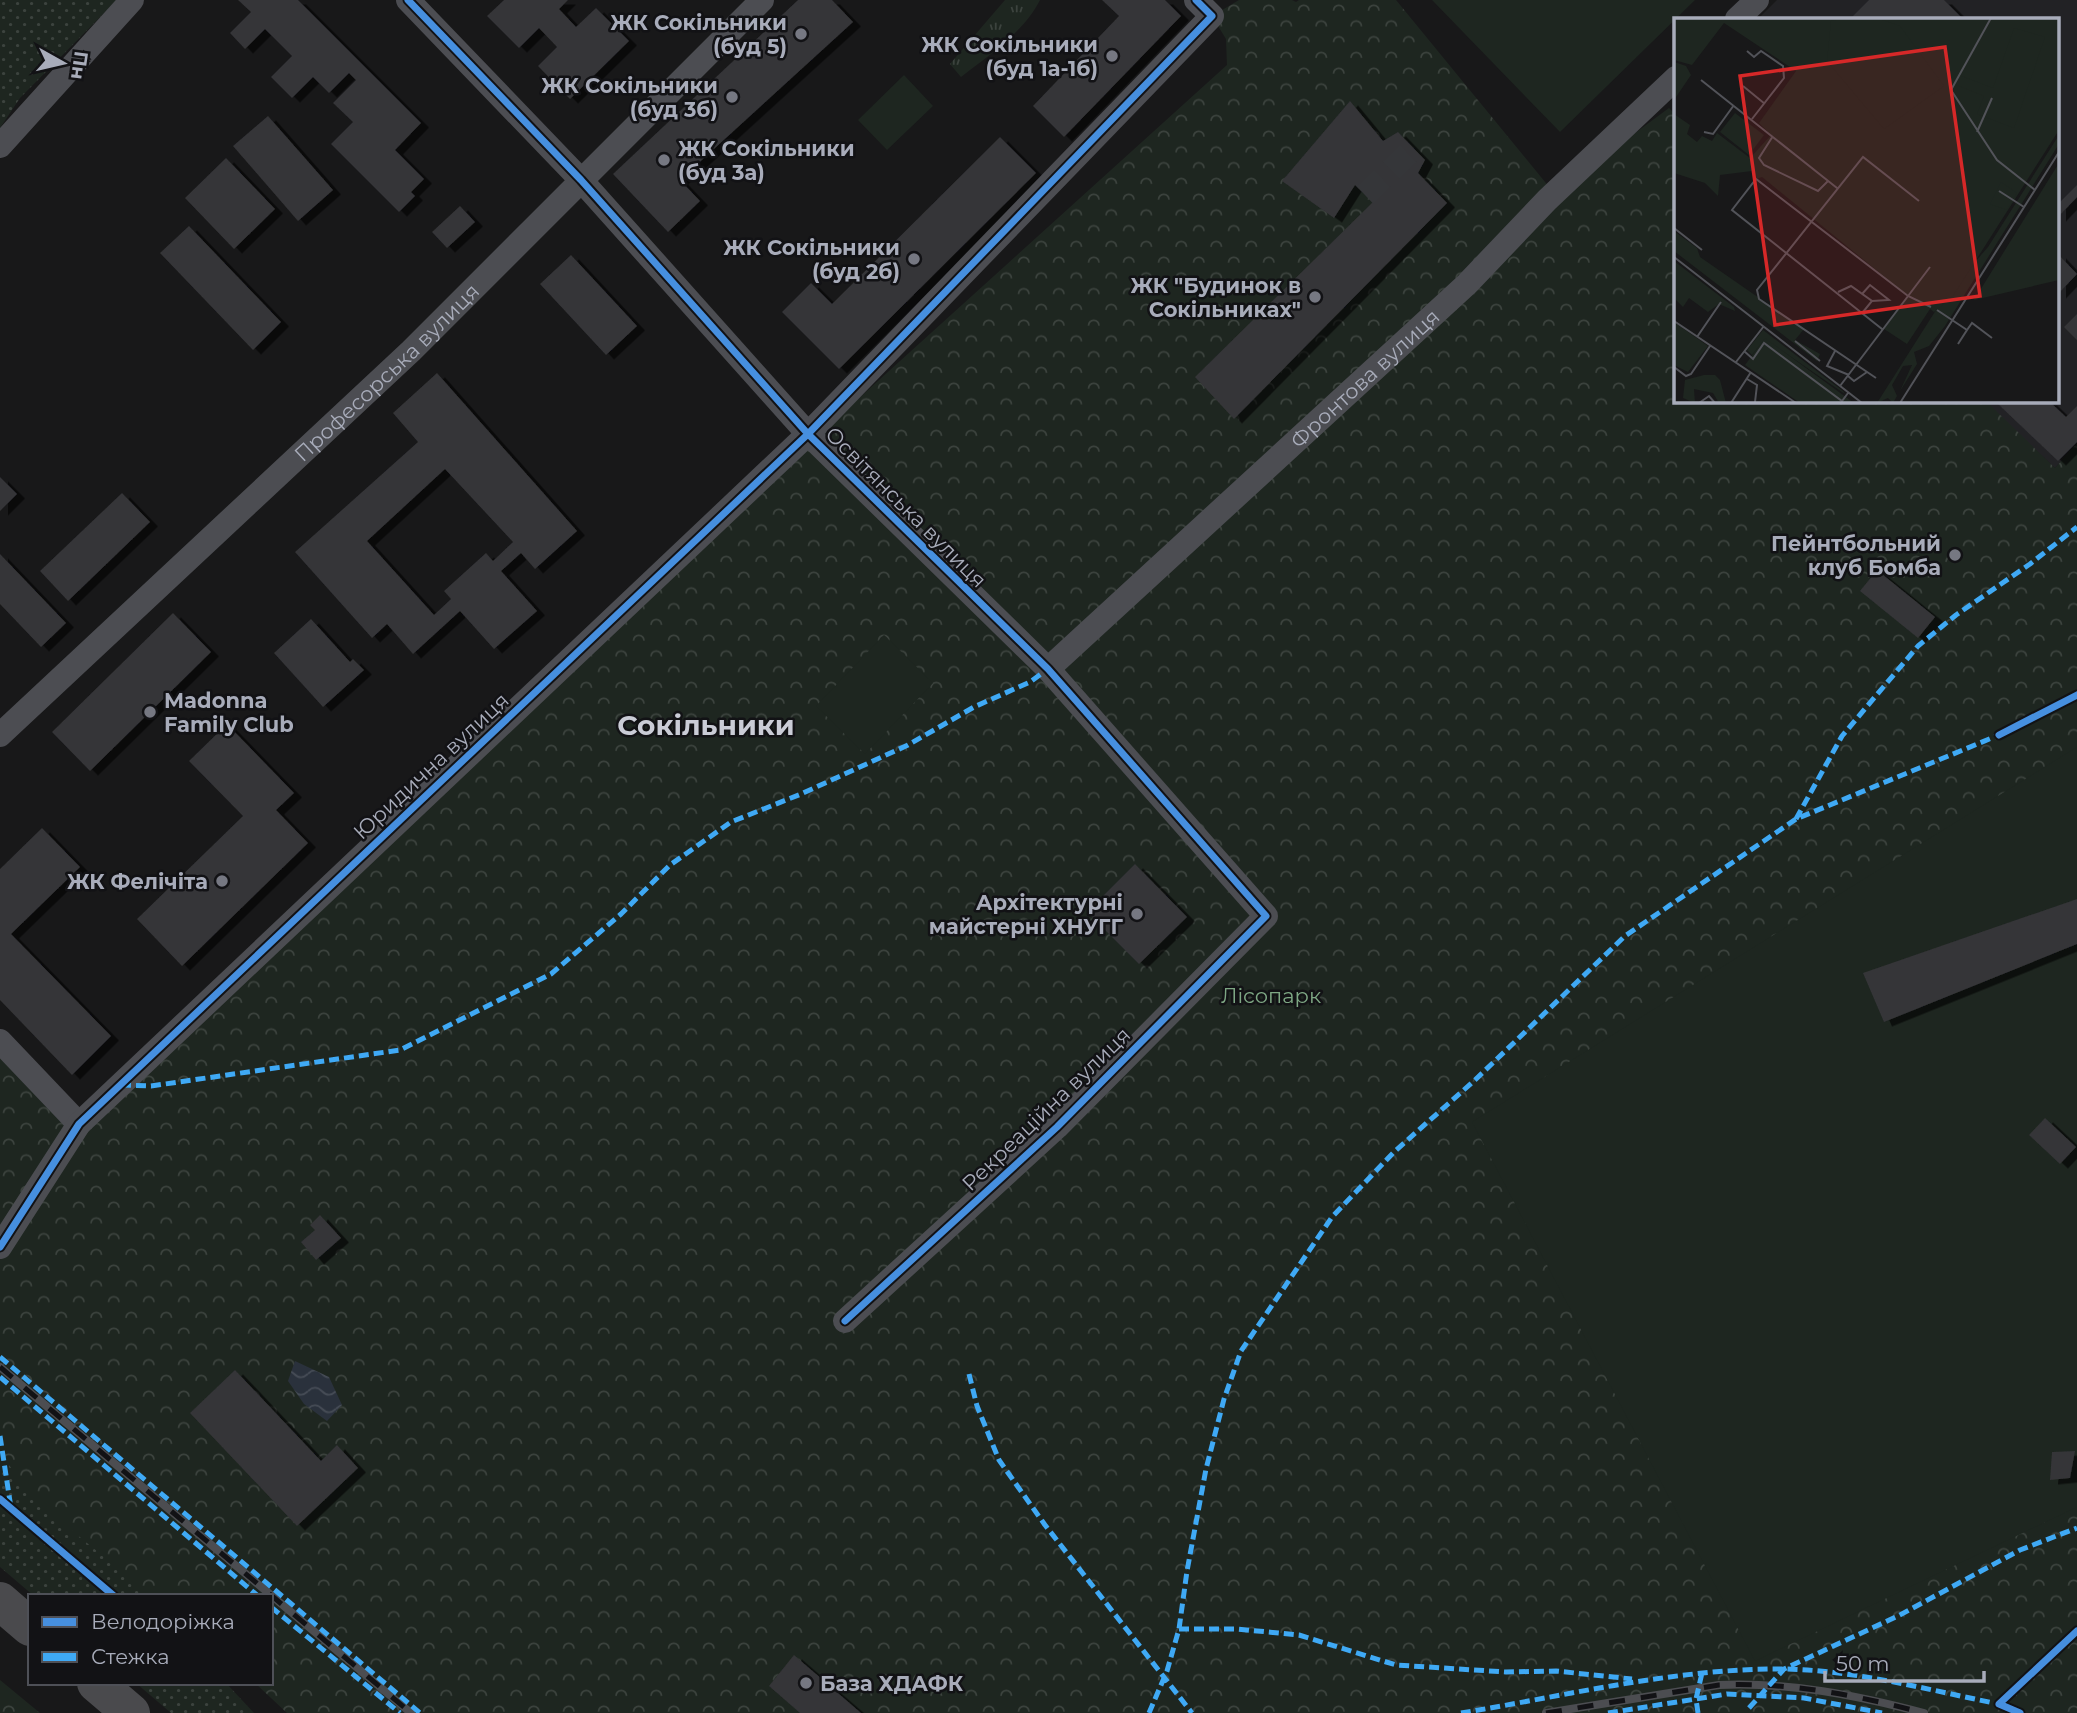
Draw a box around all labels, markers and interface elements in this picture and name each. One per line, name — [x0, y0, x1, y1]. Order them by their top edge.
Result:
place label: ЖК Сокільники (буд 5) — [610, 10, 787, 59]
inset map — [1674, 18, 2060, 402]
marker: ЖК Сокільники (буд 5) — [793, 26, 809, 42]
north arrow — [28, 28, 98, 98]
place label: ЖК Сокільники (буд 1а-1б) — [921, 32, 1098, 81]
marker: ЖК Сокільники (буд 1а-1б) — [1104, 48, 1120, 64]
text: Пн — [66, 50, 93, 81]
place label: ЖК Сокільники (буд 3б) — [541, 73, 718, 122]
marker: ЖК Сокільники (буд 3б) — [724, 89, 740, 105]
place label: ЖК Сокільники (буд 3а) — [678, 136, 855, 185]
marker: ЖК Сокільники (буд 3а) — [656, 152, 672, 168]
place label: ЖК Сокільники (буд 2б) — [723, 235, 900, 284]
marker: ЖК Сокільники (буд 2б) — [906, 251, 922, 267]
place label: ЖК "Будинок в Сокільниках" — [1130, 273, 1301, 322]
street label: Професорська вулиця — [289, 278, 484, 466]
marker: ЖК "Будинок в Сокільниках" — [1307, 289, 1323, 305]
street label: Фронтова вулиця — [1285, 303, 1444, 453]
street label: Освітянська вулиця — [820, 421, 992, 593]
place label: Пейнтбольний клуб Бомба — [1771, 531, 1941, 580]
marker: Пейнтбольний клуб Бомба — [1947, 547, 1963, 563]
place label: Madonna Family Club — [164, 688, 294, 737]
street label: Юридична вулиця — [348, 688, 514, 844]
marker: Madonna Family Club — [142, 704, 158, 720]
district label: Сокільники — [617, 708, 795, 742]
place label: ЖК Фелічіта — [67, 869, 208, 894]
marker: ЖК Фелічіта — [214, 873, 230, 889]
place label: Архітектурні майстерні ХНУГГ — [929, 890, 1124, 939]
marker: Архітектурні майстерні ХНУГГ — [1129, 906, 1145, 922]
park label: Лісопарк — [1221, 983, 1321, 1008]
street label: Рекреаційна вулиця — [957, 1022, 1135, 1196]
legend — [28, 1594, 273, 1685]
text: Велодоріжка — [91, 1609, 235, 1634]
scale bar — [1825, 1640, 1984, 1684]
text: Стежка — [91, 1644, 169, 1669]
text: 50 m — [1836, 1651, 1890, 1676]
place label: База ХДАФК — [820, 1671, 964, 1696]
marker: База ХДАФК — [798, 1675, 814, 1691]

